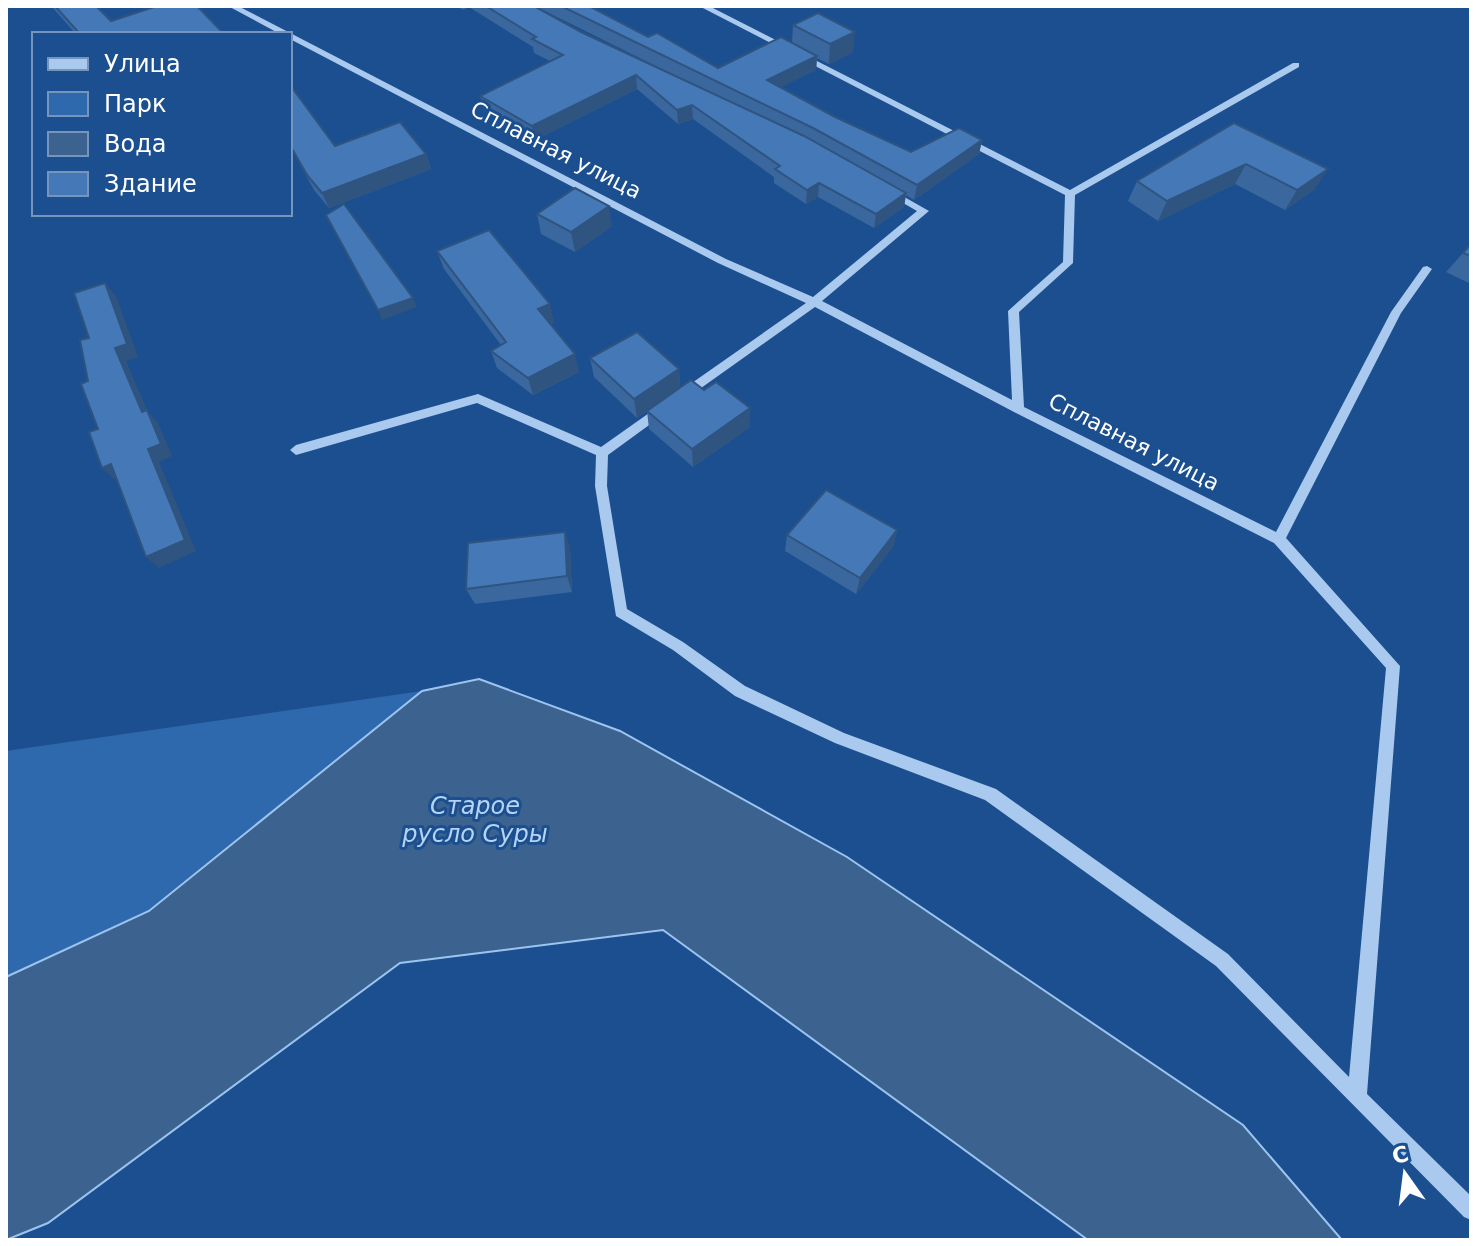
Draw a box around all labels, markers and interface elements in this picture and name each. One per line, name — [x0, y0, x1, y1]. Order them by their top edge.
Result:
legend — [32, 32, 292, 216]
text: Улица — [104, 50, 181, 78]
text: Парк — [104, 90, 166, 118]
street label: Сплавная улица — [466, 96, 646, 204]
text: Вода — [104, 130, 166, 158]
text: Здание — [104, 170, 197, 198]
street label: Сплавная улица — [1044, 388, 1224, 496]
water label: Старое русло Суры — [401, 792, 548, 848]
north arrow — [1365, 1134, 1445, 1214]
text: С — [1389, 1141, 1411, 1169]

